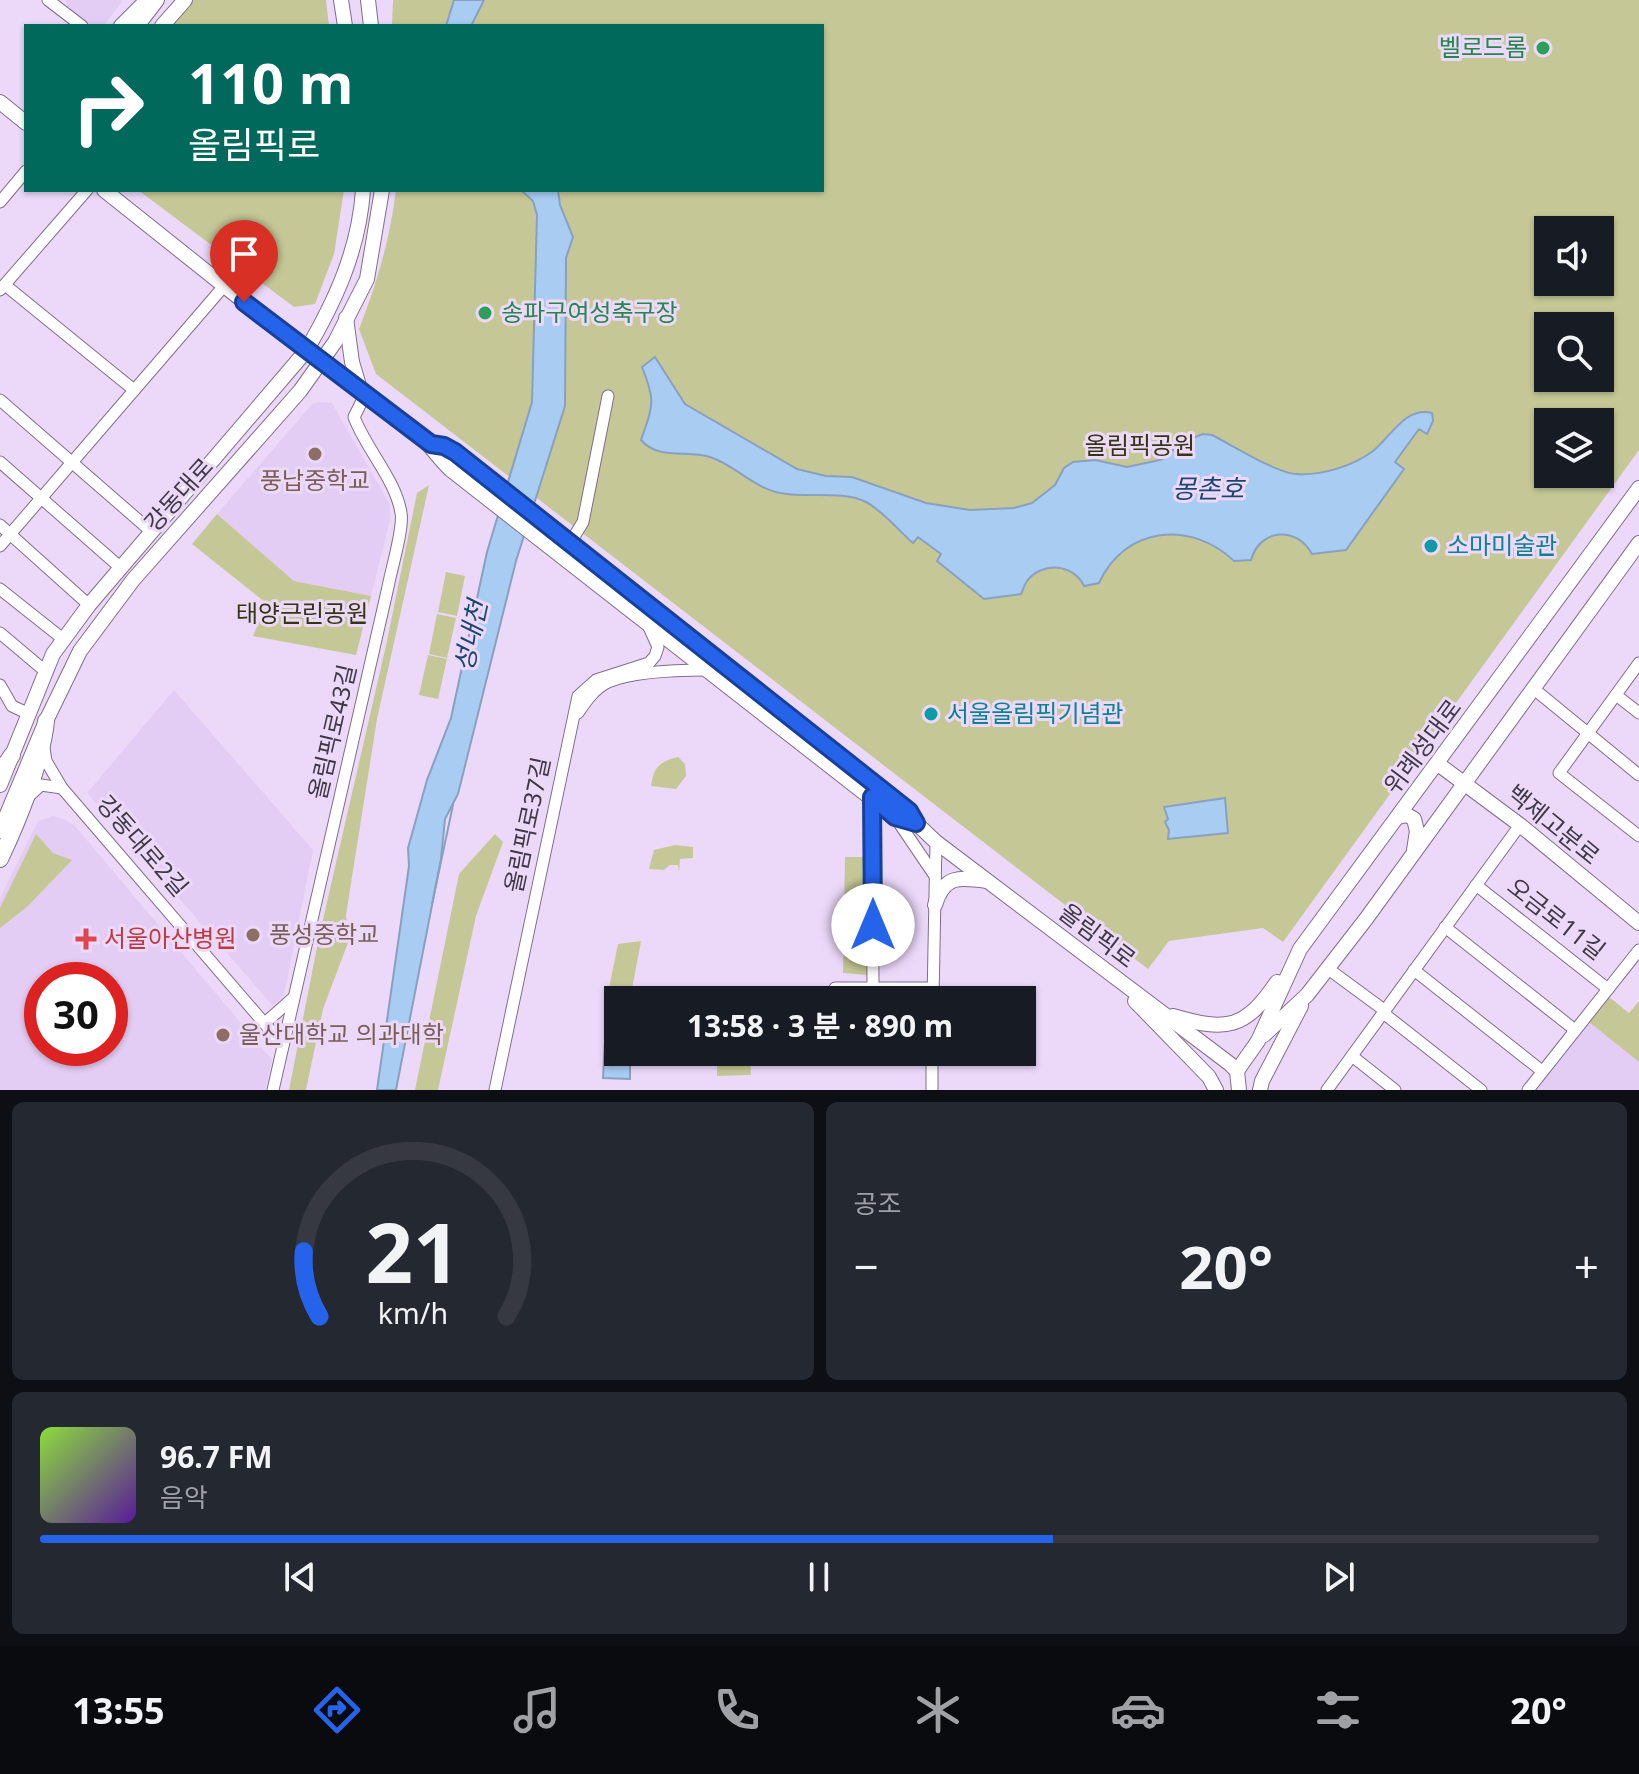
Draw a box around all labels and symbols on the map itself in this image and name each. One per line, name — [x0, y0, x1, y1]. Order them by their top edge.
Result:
place label: 벨로드롬 — [1439, 30, 1527, 63]
marker: 벨로드롬 — [1534, 39, 1552, 57]
pin — [210, 220, 278, 302]
place label: 송파구여성축구장 — [501, 295, 678, 328]
marker: 송파구여성축구장 — [476, 304, 494, 322]
park label: 올림픽공원 — [1085, 428, 1195, 461]
marker: 풍납중학교 — [306, 445, 324, 463]
street label: 강동대로 — [136, 450, 220, 538]
place label: 풍납중학교 — [260, 463, 370, 496]
water label: 몽촌호 — [1172, 470, 1246, 506]
place label: 소마미술관 — [1447, 528, 1557, 561]
marker: 소마미술관 — [1422, 537, 1440, 555]
water label: 성내천 — [445, 594, 496, 675]
park label: 태양근린공원 — [236, 596, 368, 629]
street label: 올림픽로43길 — [300, 661, 363, 803]
street label: 위례성대로 — [1375, 692, 1468, 800]
place label: 서울올림픽기념관 — [947, 696, 1124, 729]
marker: 서울올림픽기념관 — [922, 705, 940, 723]
street label: 올림픽로37길 — [496, 754, 557, 896]
street label: 백제고분로 — [1501, 776, 1607, 871]
street label: 강동대로2길 — [90, 787, 196, 903]
street label: 오금로11길 — [1501, 869, 1613, 966]
position arrow — [831, 883, 915, 967]
street label: 올림픽로 — [1053, 895, 1143, 975]
place label: 풍성중학교 — [269, 917, 379, 950]
place label: 서울아산병원 — [104, 921, 236, 954]
marker: 풍성중학교 — [244, 926, 262, 944]
marker: 서울아산병원 — [75, 928, 97, 950]
speed limit sign: 30 — [24, 962, 128, 1066]
place label: 울산대학교 의과대학 — [239, 1017, 444, 1050]
marker: 울산대학교 의과대학 — [214, 1026, 232, 1044]

